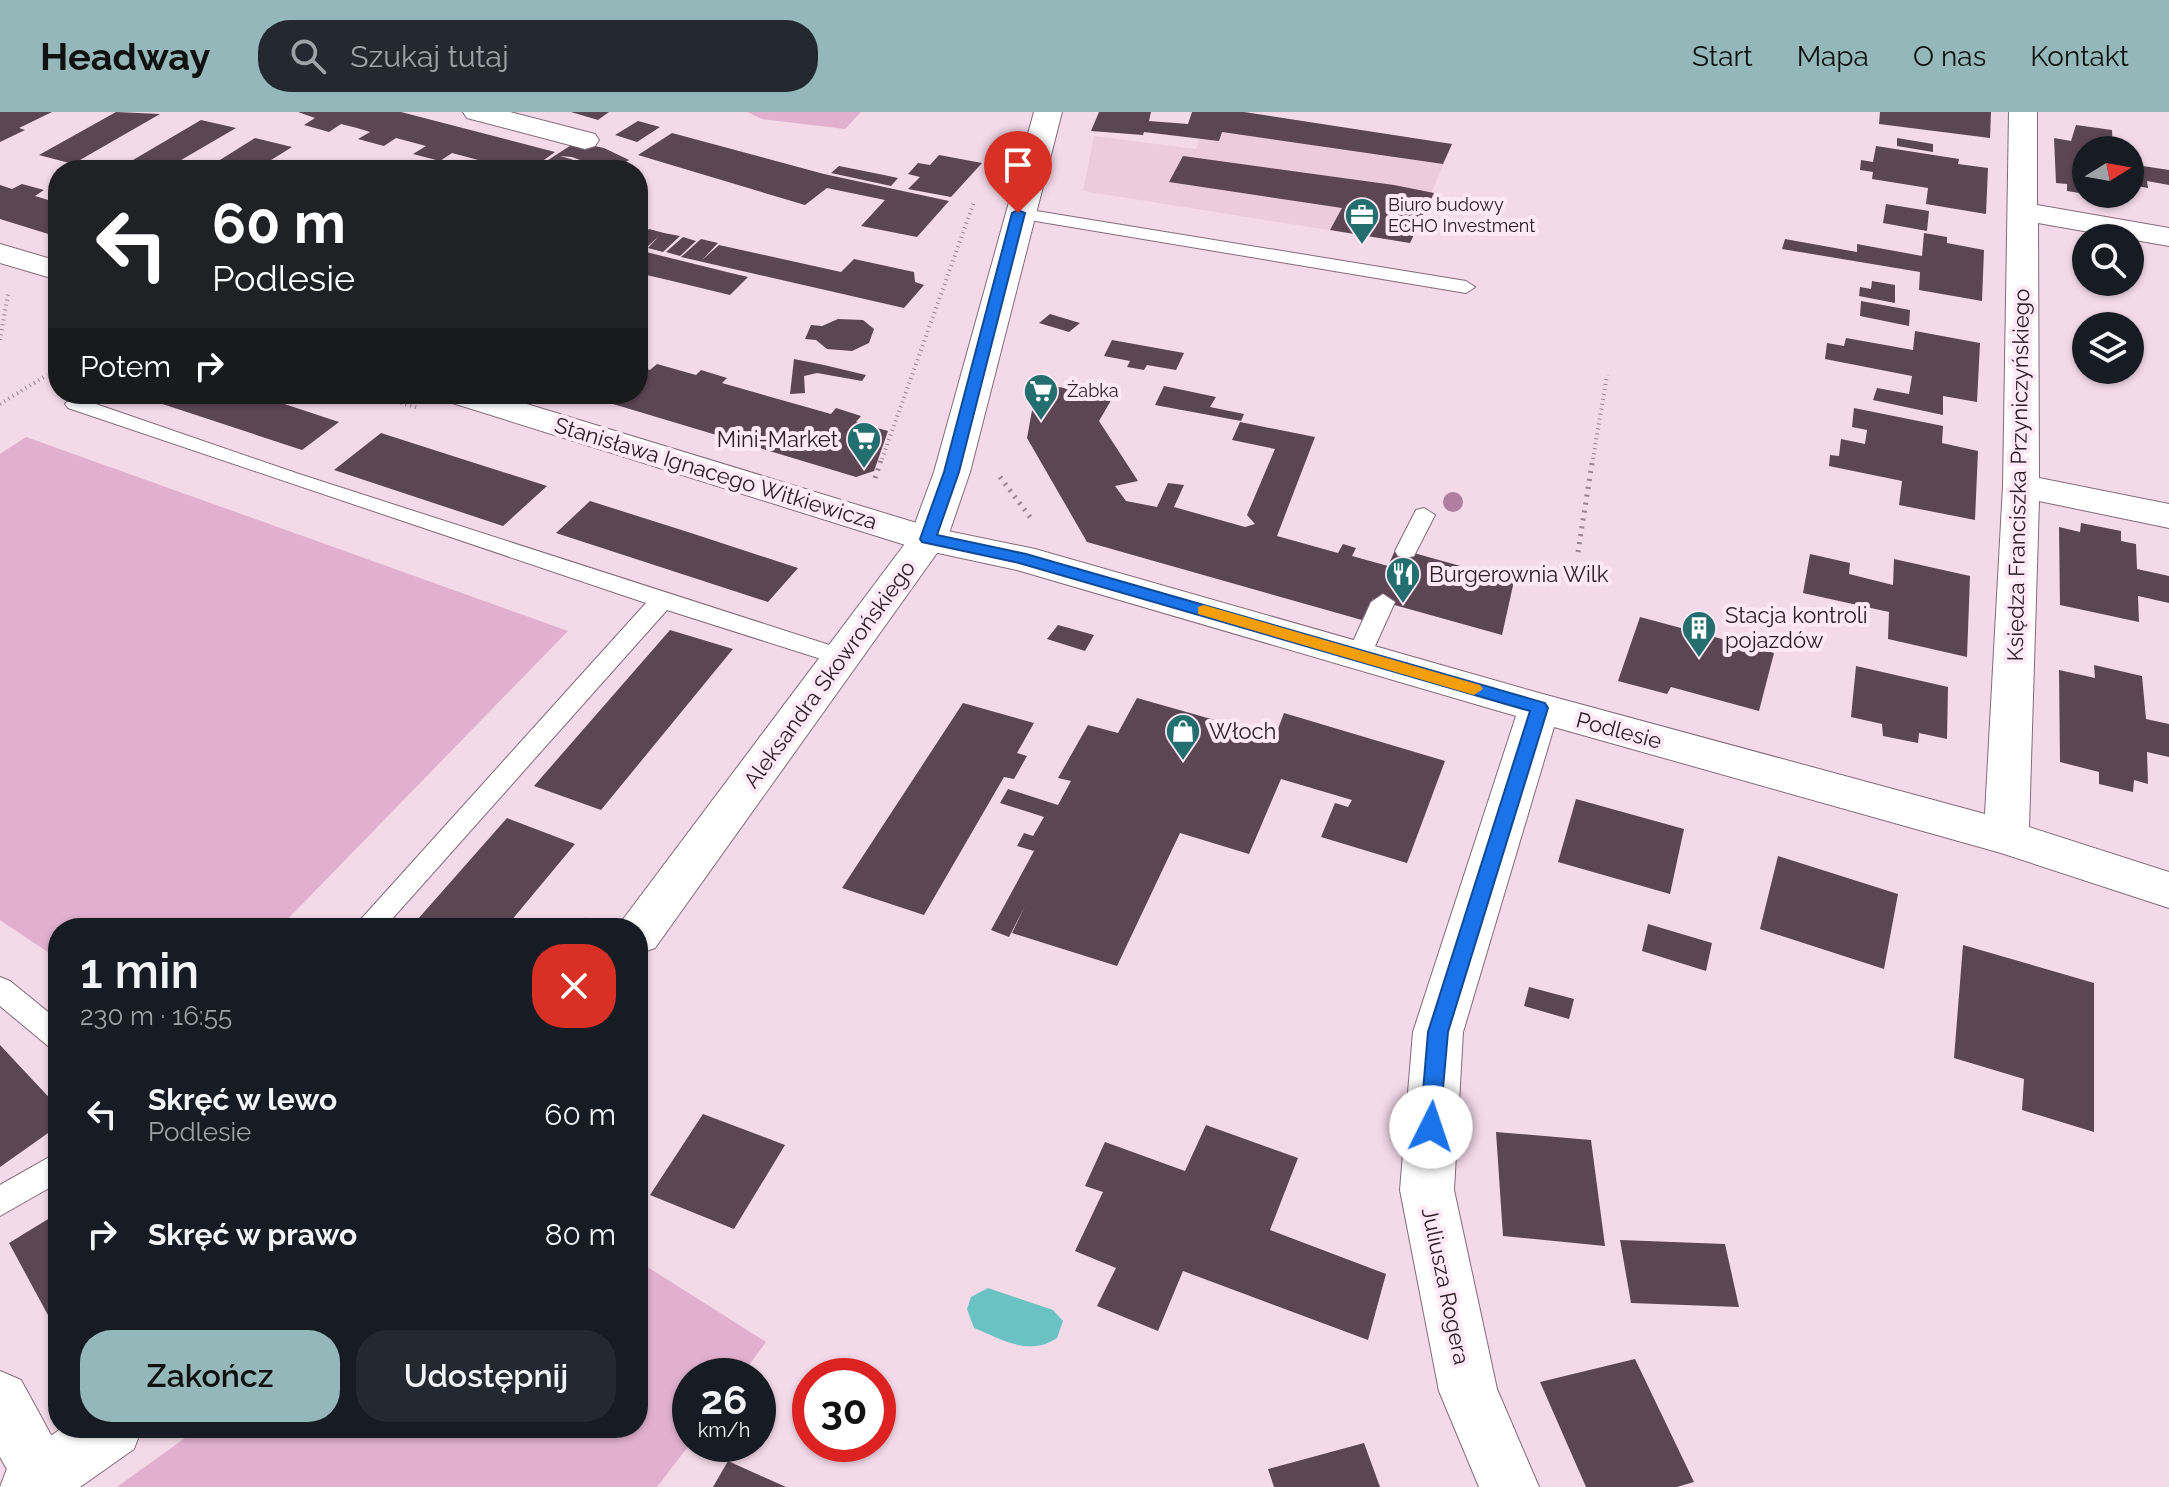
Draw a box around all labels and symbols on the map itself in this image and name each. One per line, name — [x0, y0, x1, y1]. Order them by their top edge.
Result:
pin — [984, 131, 1052, 213]
north arrow — [2072, 136, 2144, 208]
place label: Biuro budowy ECHO Investment — [1388, 194, 1535, 236]
office icon: Biuro budowy ECHO Investment — [1343, 196, 1381, 246]
street label: Księdza Franciszka Przyniczyńskiego — [2002, 288, 2034, 662]
supermarket icon: Żabka — [1022, 372, 1060, 422]
place label: Żabka — [1067, 380, 1119, 401]
street label: Stanisława Ignacego Witkiewicza — [552, 411, 880, 535]
supermarket icon: Mini-Market — [845, 420, 883, 470]
place label: Mini-Market — [717, 426, 839, 452]
street label: Aleksandra Skowrońskiego — [738, 555, 920, 793]
restaurant icon: Burgerownia Wilk — [1384, 555, 1422, 605]
place label: Burgerownia Wilk — [1429, 561, 1609, 587]
place label: Stacja kontroli pojazdów — [1725, 602, 1868, 653]
building icon: Stacja kontroli pojazdów — [1680, 609, 1718, 659]
street label: Podlesie — [1573, 706, 1665, 754]
shop icon: Włoch — [1164, 712, 1202, 762]
place label: Włoch — [1209, 718, 1276, 744]
position arrow — [1389, 1085, 1473, 1169]
street label: Juliusza Rogera — [1417, 1205, 1475, 1367]
speed limit sign: 30 — [792, 1358, 896, 1462]

